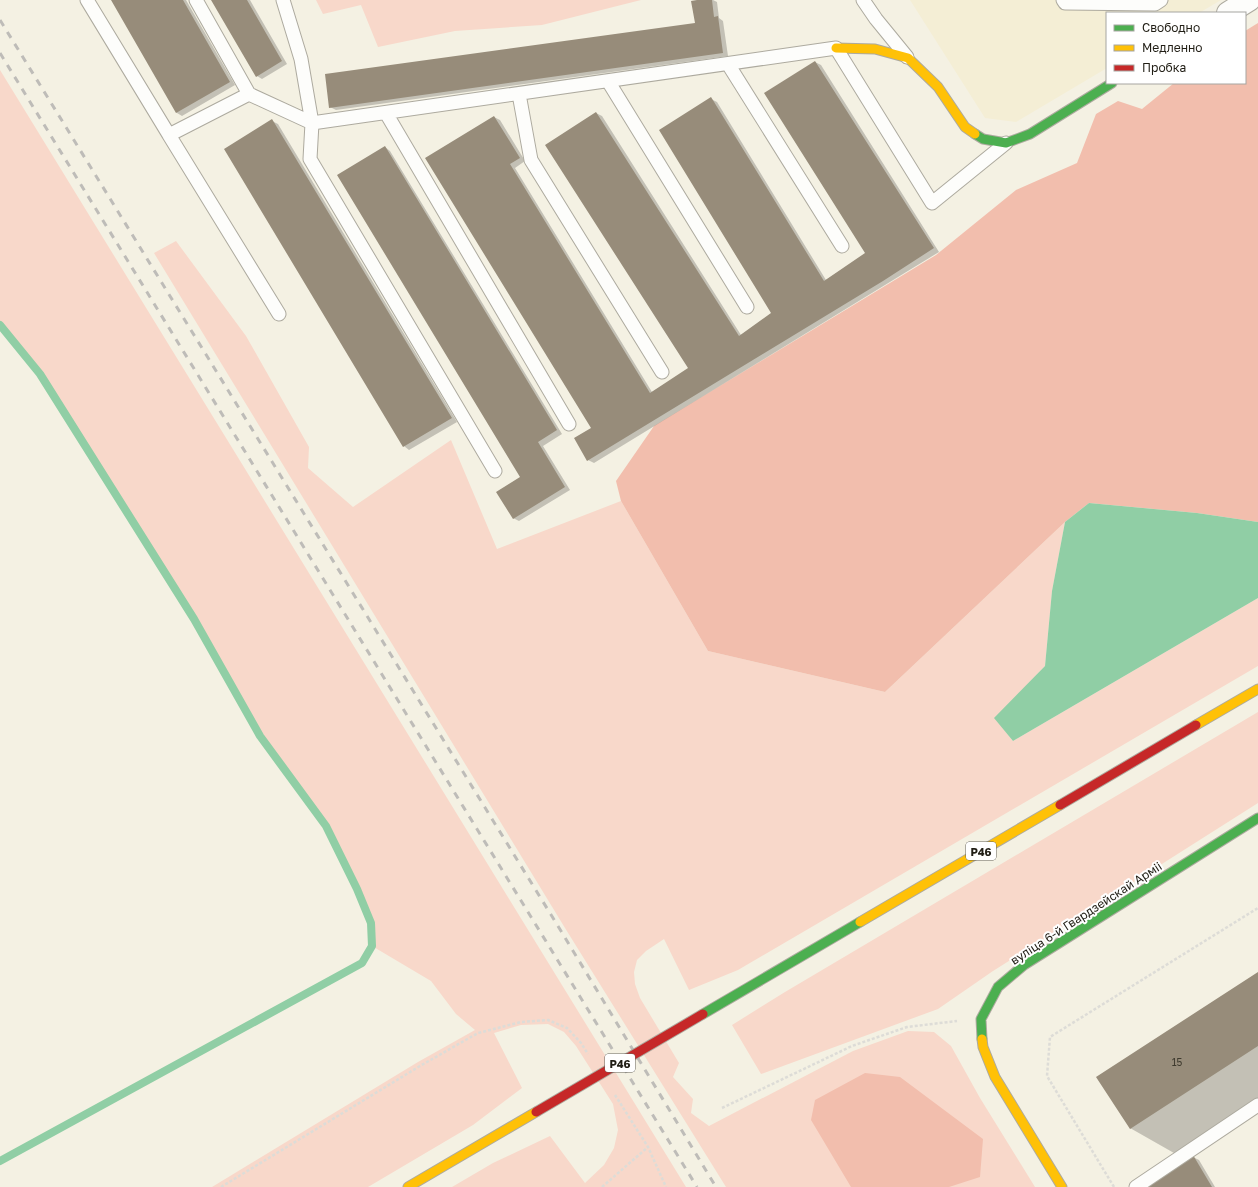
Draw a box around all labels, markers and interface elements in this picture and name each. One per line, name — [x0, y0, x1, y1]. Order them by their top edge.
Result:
legend — [1106, 12, 1246, 84]
text: Свободно — [1142, 20, 1200, 35]
text: Медленно — [1142, 40, 1202, 55]
text: Пробка — [1142, 60, 1186, 75]
road number: Р46 — [966, 842, 996, 860]
street label: вуліца 6-й Гвардзейскай Арміі — [1007, 858, 1165, 968]
road number: Р46 — [605, 1054, 635, 1072]
house number: 15 — [1172, 1056, 1183, 1068]

